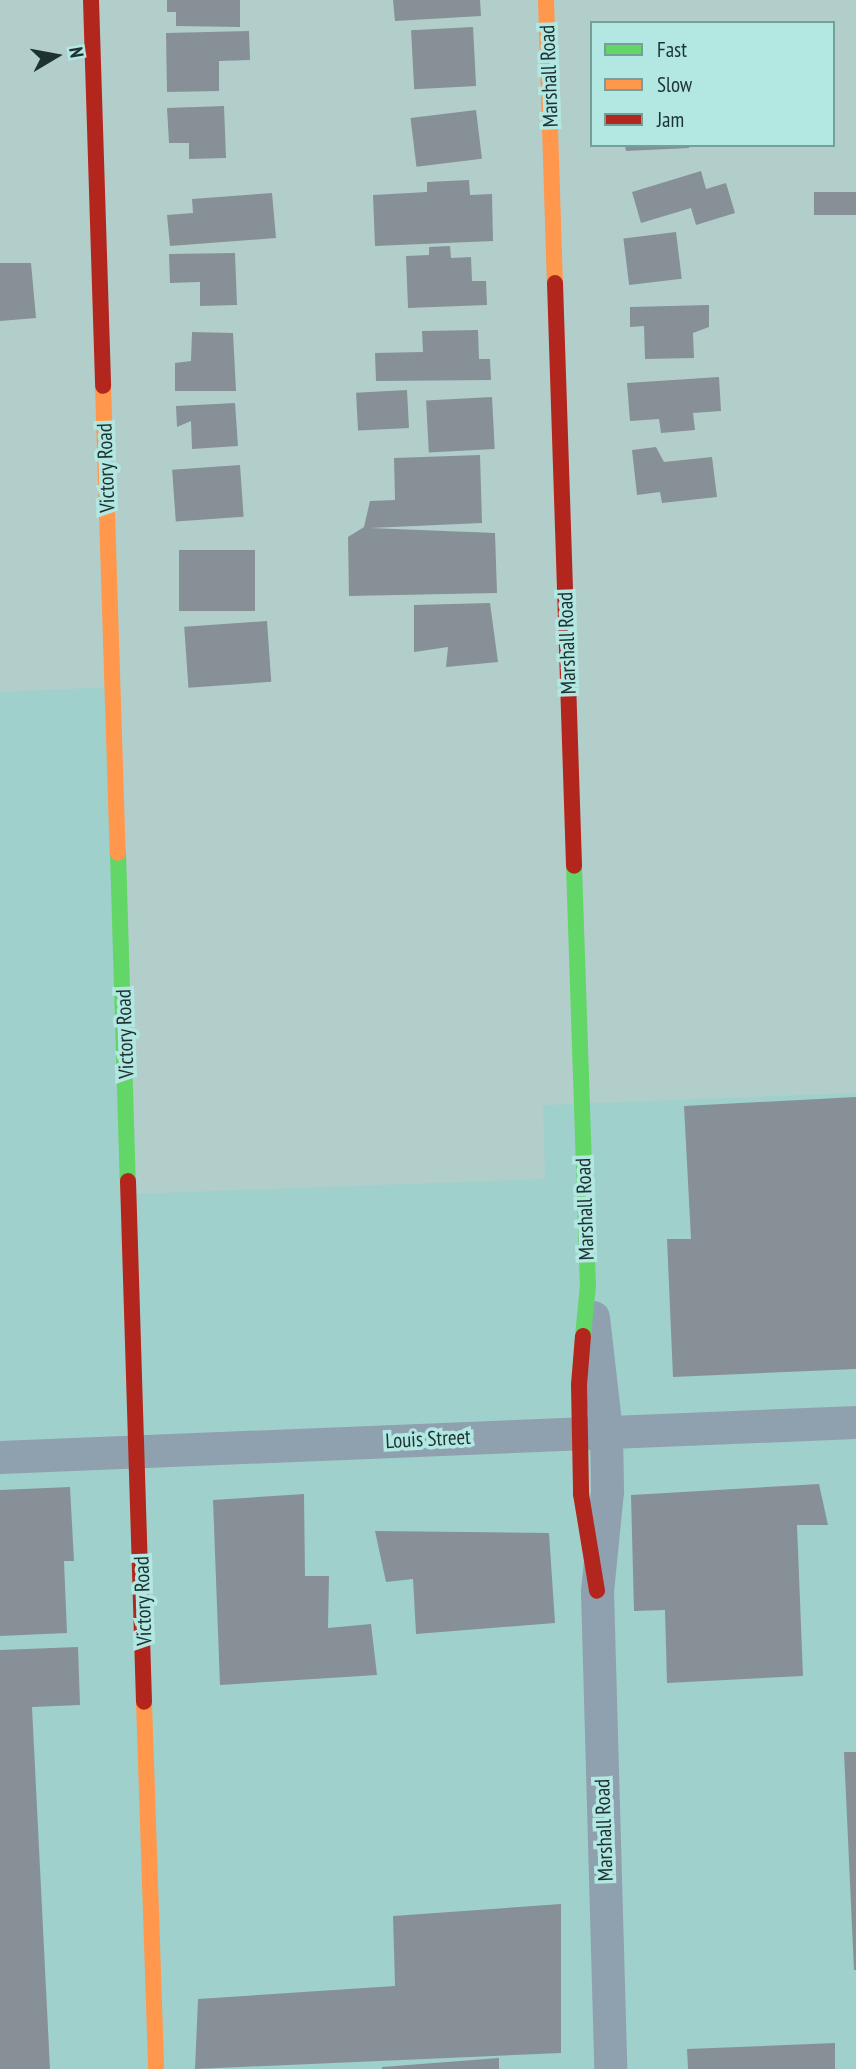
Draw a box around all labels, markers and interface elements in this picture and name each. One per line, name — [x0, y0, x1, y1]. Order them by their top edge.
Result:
north arrow — [21, 21, 91, 91]
legend — [590, 21, 835, 147]
street label: Marshall Road — [535, 24, 563, 128]
text: Fast — [657, 36, 687, 63]
text: N — [64, 45, 89, 59]
text: Slow — [657, 71, 692, 98]
text: Jam — [657, 106, 684, 133]
street label: Victory Road — [92, 422, 120, 514]
street label: Marshall Road — [553, 591, 581, 695]
street label: Victory Road — [111, 988, 139, 1080]
street label: Marshall Road — [571, 1157, 599, 1261]
street label: Louis Street — [385, 1424, 471, 1454]
street label: Victory Road — [129, 1555, 157, 1647]
street label: Marshall Road — [590, 1778, 618, 1882]

